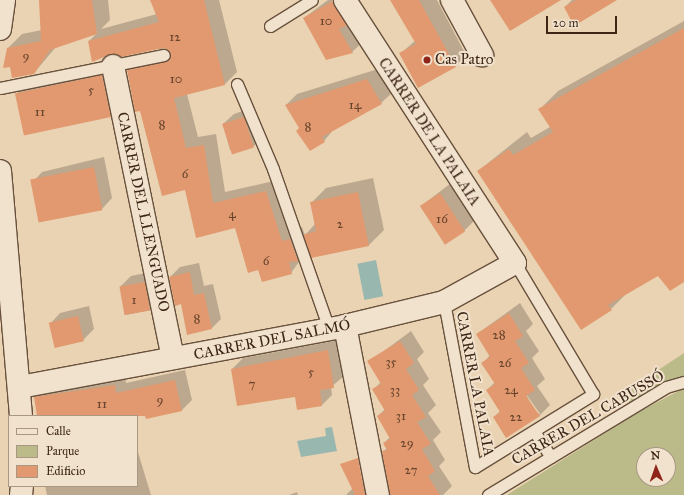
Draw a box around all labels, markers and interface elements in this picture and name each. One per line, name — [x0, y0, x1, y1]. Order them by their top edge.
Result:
scale bar — [548, 8, 619, 34]
house number: 10 — [320, 13, 332, 29]
text: 20 m — [553, 16, 579, 30]
house number: 12 — [169, 29, 181, 45]
house number: 9 — [23, 48, 29, 64]
place label: Cas Patro — [435, 51, 493, 69]
street label: CARRER DE LA PALAIA — [374, 55, 484, 209]
marker: Cas Patro — [422, 55, 432, 65]
house number: 10 — [170, 71, 182, 87]
house number: 5 — [88, 82, 94, 98]
house number: 14 — [349, 97, 361, 113]
house number: 11 — [35, 104, 45, 120]
street label: CARRER DEL LLENGUADO — [113, 110, 173, 314]
house number: 8 — [159, 117, 165, 133]
house number: 8 — [305, 119, 311, 135]
house number: 6 — [182, 166, 188, 182]
house number: 4 — [228, 206, 236, 222]
house number: 16 — [436, 211, 448, 227]
house number: 2 — [337, 216, 343, 232]
house number: 6 — [263, 253, 269, 269]
house number: 1 — [131, 292, 137, 308]
street label: CARRER LA PALAIA — [452, 310, 498, 458]
house number: 8 — [194, 311, 200, 327]
street label: CARRER DEL SALMÓ — [192, 316, 352, 364]
house number: 28 — [492, 327, 506, 343]
house number: 35 — [385, 354, 397, 370]
house number: 26 — [498, 355, 512, 371]
house number: 5 — [308, 364, 314, 380]
street label: CARRER DEL CABUSSÓ — [509, 367, 667, 469]
house number: 7 — [249, 376, 255, 392]
house number: 33 — [390, 382, 400, 398]
house number: 24 — [504, 382, 518, 398]
house number: 9 — [157, 392, 163, 408]
house number: 11 — [97, 396, 107, 412]
house number: 31 — [396, 408, 406, 424]
house number: 22 — [510, 409, 522, 425]
legend — [8, 415, 138, 487]
text: Calle — [46, 424, 71, 438]
house number: 29 — [400, 435, 414, 451]
text: Parque — [46, 444, 79, 458]
north arrow — [636, 447, 676, 487]
text: N — [651, 449, 660, 462]
house number: 27 — [404, 462, 418, 478]
text: Edificio — [46, 464, 85, 478]

